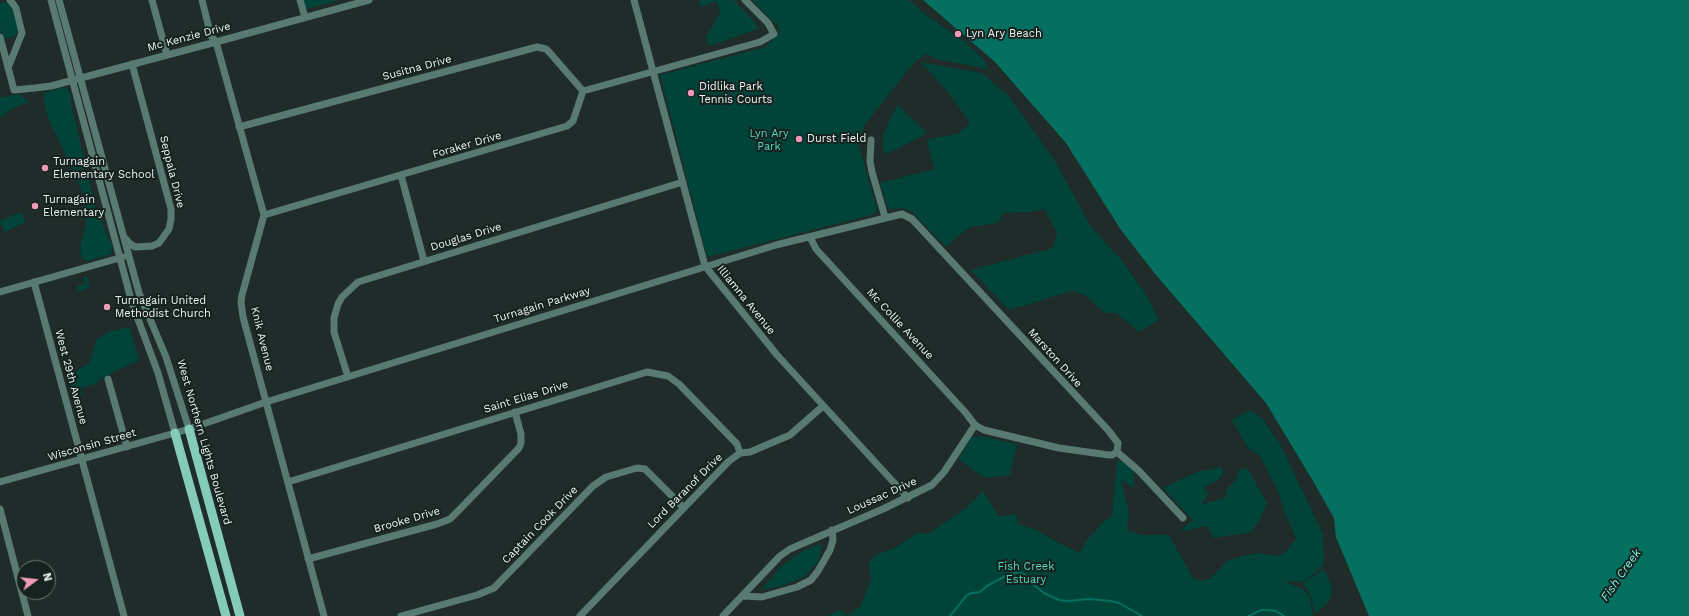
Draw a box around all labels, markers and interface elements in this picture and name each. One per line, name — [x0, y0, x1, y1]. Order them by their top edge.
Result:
street label: Mc Kenzie Drive — [146, 20, 232, 54]
place label: Lyn Ary Beach — [966, 27, 1042, 41]
marker: Lyn Ary Beach — [953, 29, 963, 39]
street label: Susitna Drive — [381, 52, 453, 84]
place label: Didlika Park Tennis Courts — [699, 80, 772, 106]
marker: Didlika Park Tennis Courts — [686, 88, 696, 98]
park label: Lyn Ary Park — [749, 127, 789, 153]
street label: Foraker Drive — [431, 129, 503, 161]
place label: Durst Field — [807, 132, 866, 146]
street label: Seppala Drive — [157, 134, 187, 210]
marker: Durst Field — [794, 134, 804, 144]
place label: Turnagain Elementary School — [53, 155, 155, 181]
marker: Turnagain Elementary School — [40, 163, 50, 173]
place label: Turnagain Elementary — [43, 193, 104, 219]
marker: Turnagain Elementary — [30, 201, 40, 211]
street label: Douglas Drive — [429, 220, 503, 254]
street label: Illiamna Avenue — [714, 263, 778, 337]
street label: Turnagain Parkway — [492, 284, 592, 326]
street label: Mc Collie Avenue — [864, 286, 936, 362]
place label: Turnagain United Methodist Church — [115, 294, 211, 320]
marker: Turnagain United Methodist Church — [102, 302, 112, 312]
street label: Knik Avenue — [248, 305, 276, 373]
street label: Marston Drive — [1025, 326, 1085, 390]
street label: West 29th Avenue — [52, 328, 90, 426]
street label: West Northern Lights Boulevard — [174, 358, 234, 526]
street label: Saint Elias Drive — [482, 378, 570, 416]
street label: Wisconsin Street — [46, 426, 138, 464]
street label: Lord Baranof Drive — [645, 451, 725, 531]
street label: Loussac Drive — [845, 475, 919, 517]
street label: Captain Cook Drive — [499, 483, 581, 567]
street label: Brooke Drive — [372, 504, 442, 536]
water label: Fish Creek — [1598, 546, 1644, 604]
north arrow — [16, 560, 56, 600]
park label: Fish Creek Estuary — [998, 560, 1054, 586]
text: N — [40, 571, 54, 583]

